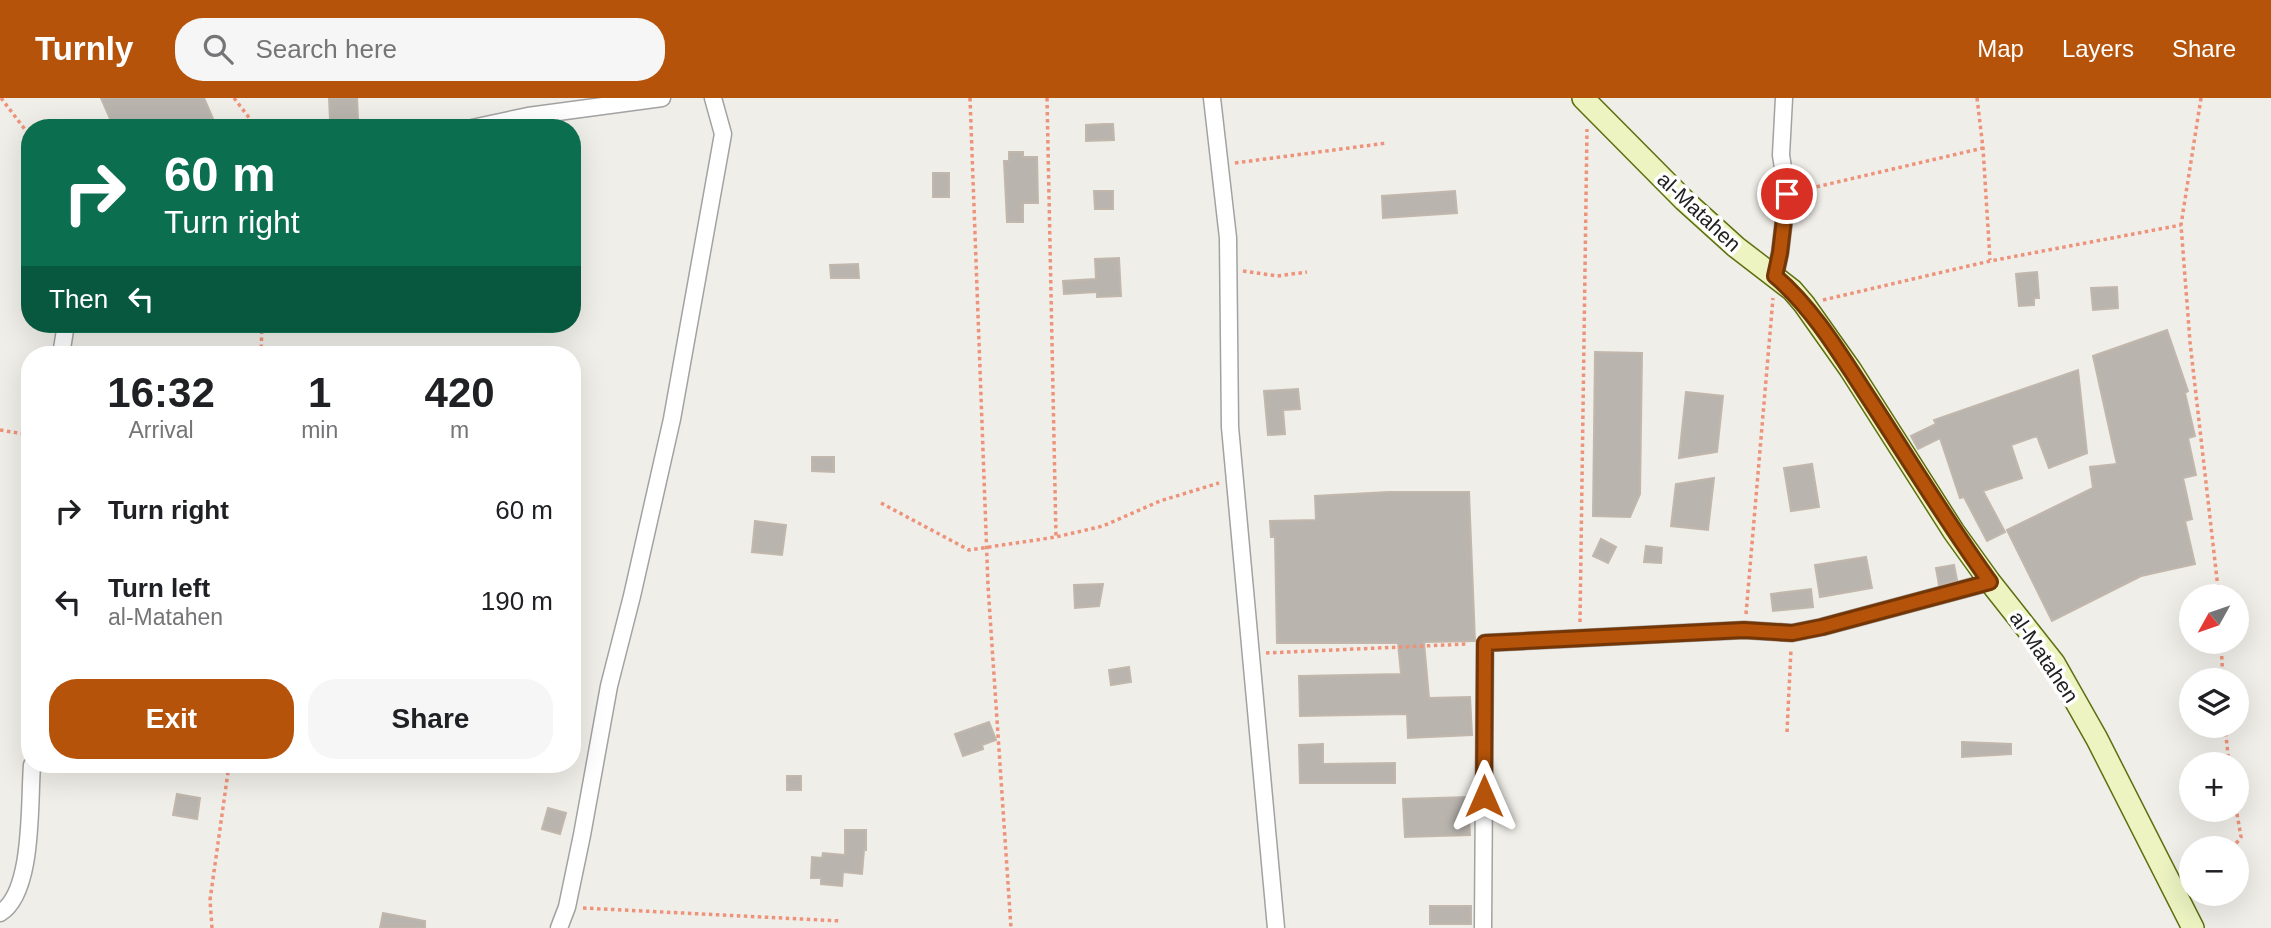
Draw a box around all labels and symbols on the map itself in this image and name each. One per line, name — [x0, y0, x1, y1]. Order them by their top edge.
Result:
pin — [1757, 164, 1817, 224]
street label: al-Matahen — [1653, 167, 1746, 256]
north arrow — [2179, 584, 2249, 654]
street label: al-Matahen — [2006, 607, 2083, 707]
position arrow — [1447, 759, 1521, 833]

